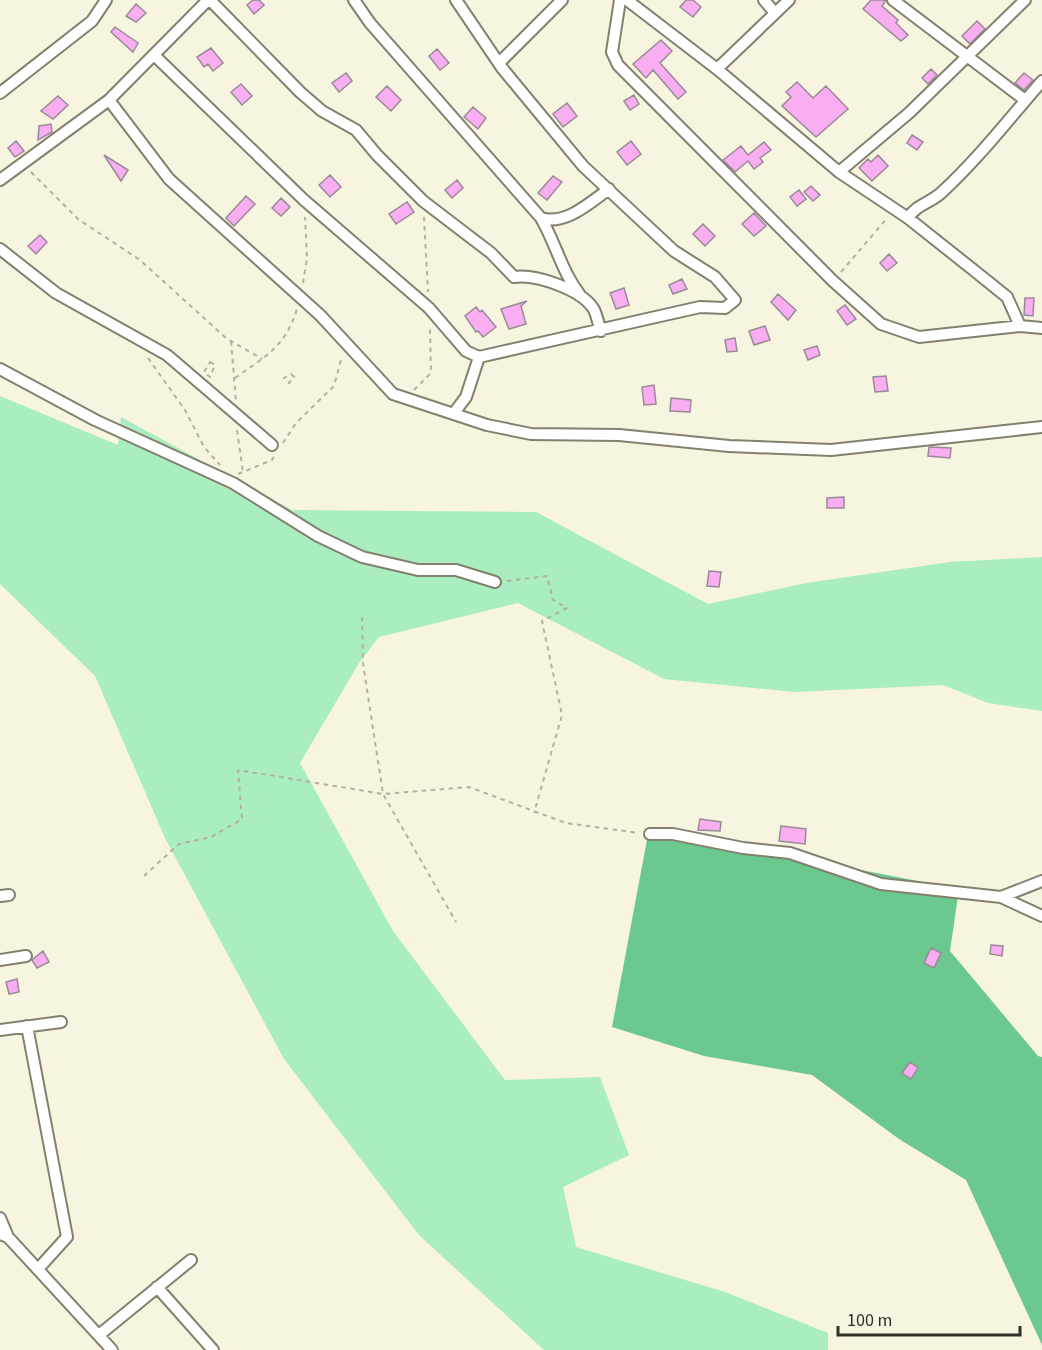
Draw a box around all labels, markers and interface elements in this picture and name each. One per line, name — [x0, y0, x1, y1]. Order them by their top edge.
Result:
scale bar — [838, 1299, 1020, 1337]
text: 100 m — [847, 1308, 892, 1333]

